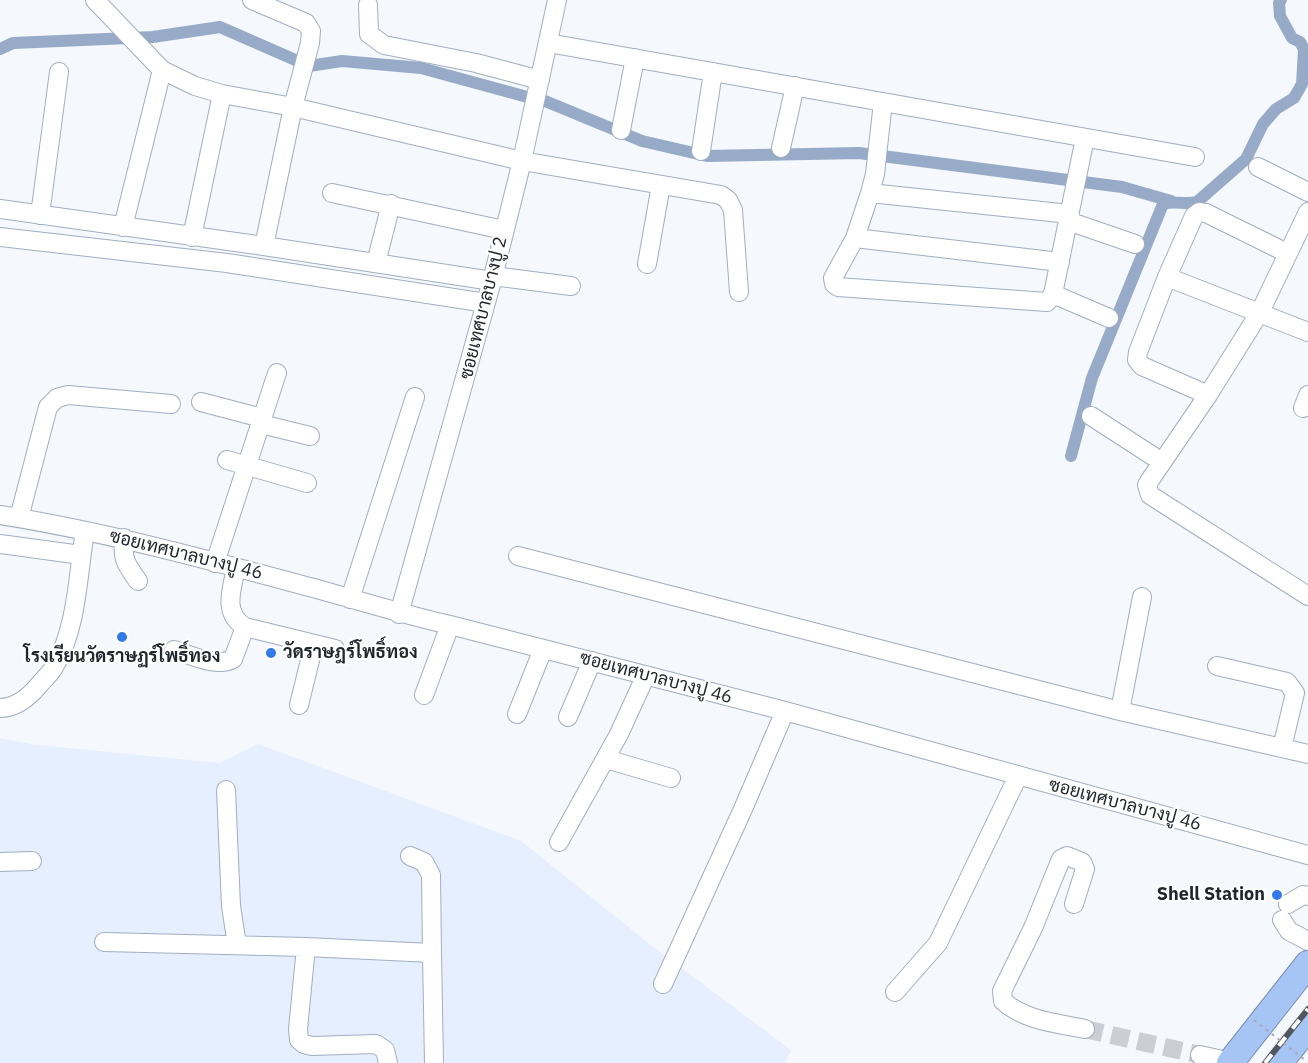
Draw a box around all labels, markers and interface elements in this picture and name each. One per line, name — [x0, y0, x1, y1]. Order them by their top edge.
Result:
street label: ซอยเทศบาลบางปู 2 — [456, 234, 512, 382]
street label: ซอยเทศบาลบางปู 46 — [107, 526, 265, 584]
marker: โรงเรียนวัดราษฏร์โพธิ์ทอง — [115, 630, 129, 644]
place label: วัดราษฎร์โพธิ์ทอง — [283, 642, 418, 664]
place label: โรงเรียนวัดราษฏร์โพธิ์ทอง — [24, 646, 220, 668]
marker: วัดราษฎร์โพธิ์ทอง — [264, 646, 278, 660]
street label: ซอยเทศบาลบางปู 46 — [577, 647, 735, 709]
street label: ซอยเทศบาลบางปู 46 — [1046, 774, 1204, 836]
place label: Shell Station — [1157, 884, 1265, 906]
marker: Shell Station — [1270, 888, 1284, 902]

